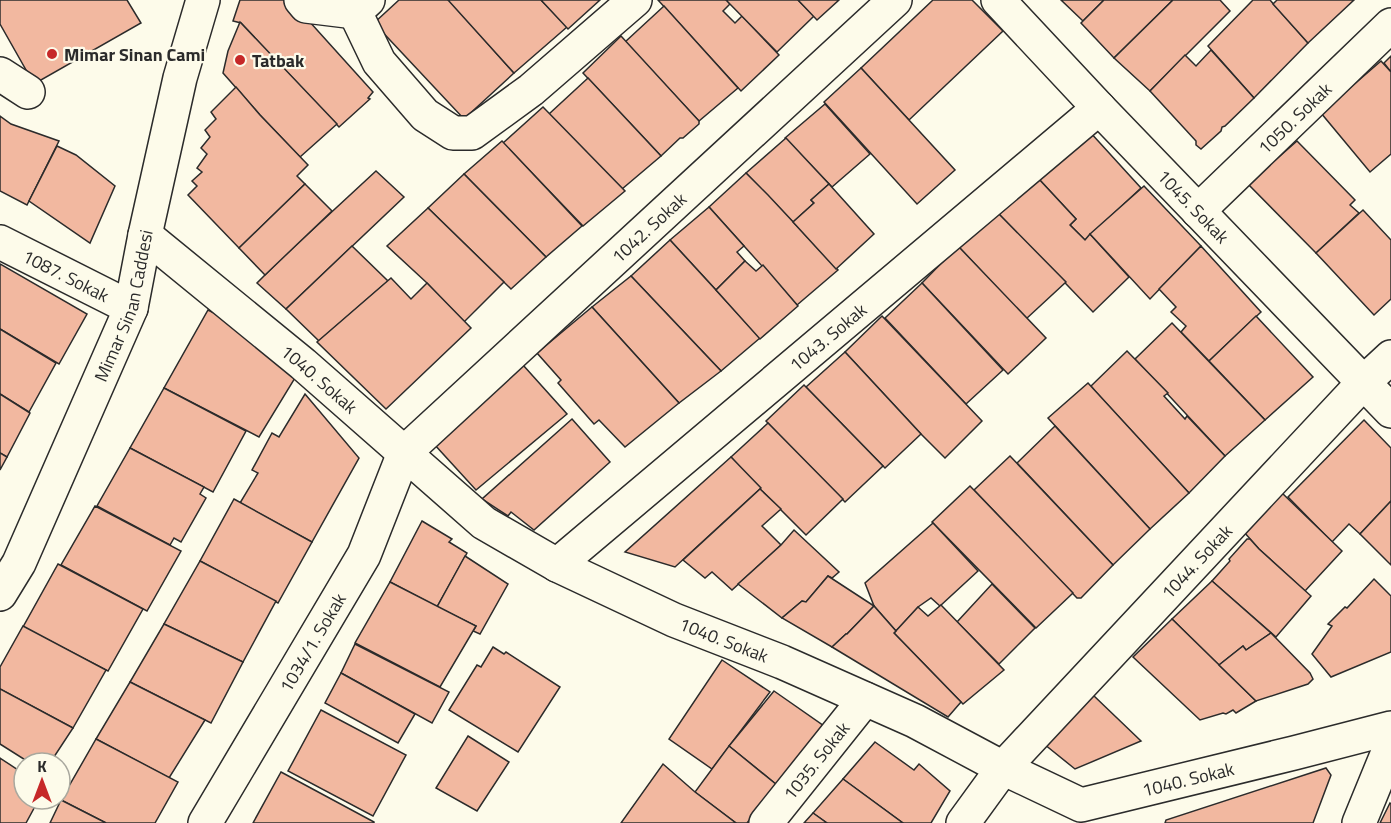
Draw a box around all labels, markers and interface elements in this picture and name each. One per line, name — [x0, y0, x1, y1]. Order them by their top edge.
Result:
place label: Mimar Sinan Cami — [64, 41, 205, 68]
marker: Mimar Sinan Cami — [45, 47, 59, 61]
place label: Tatbak — [252, 47, 305, 74]
marker: Tatbak — [233, 53, 247, 67]
street label: 1050. Sokak — [1251, 76, 1338, 160]
street label: 1045. Sokak — [1151, 163, 1236, 249]
street label: 1042. Sokak — [605, 185, 692, 269]
street label: Mimar Sinan Caddesi — [87, 227, 159, 386]
street label: 1087. Sokak — [18, 242, 114, 309]
street label: 1043. Sokak — [783, 296, 872, 377]
street label: 1040. Sokak — [275, 338, 364, 420]
street label: 1044. Sokak — [1154, 518, 1238, 605]
street label: 1034/1. Sokak — [272, 587, 352, 697]
street label: 1040. Sokak — [675, 610, 773, 669]
street label: 1035. Sokak — [776, 715, 856, 806]
north arrow — [12, 751, 72, 811]
text: K — [37, 754, 47, 778]
street label: 1040. Sokak — [1139, 755, 1237, 803]

